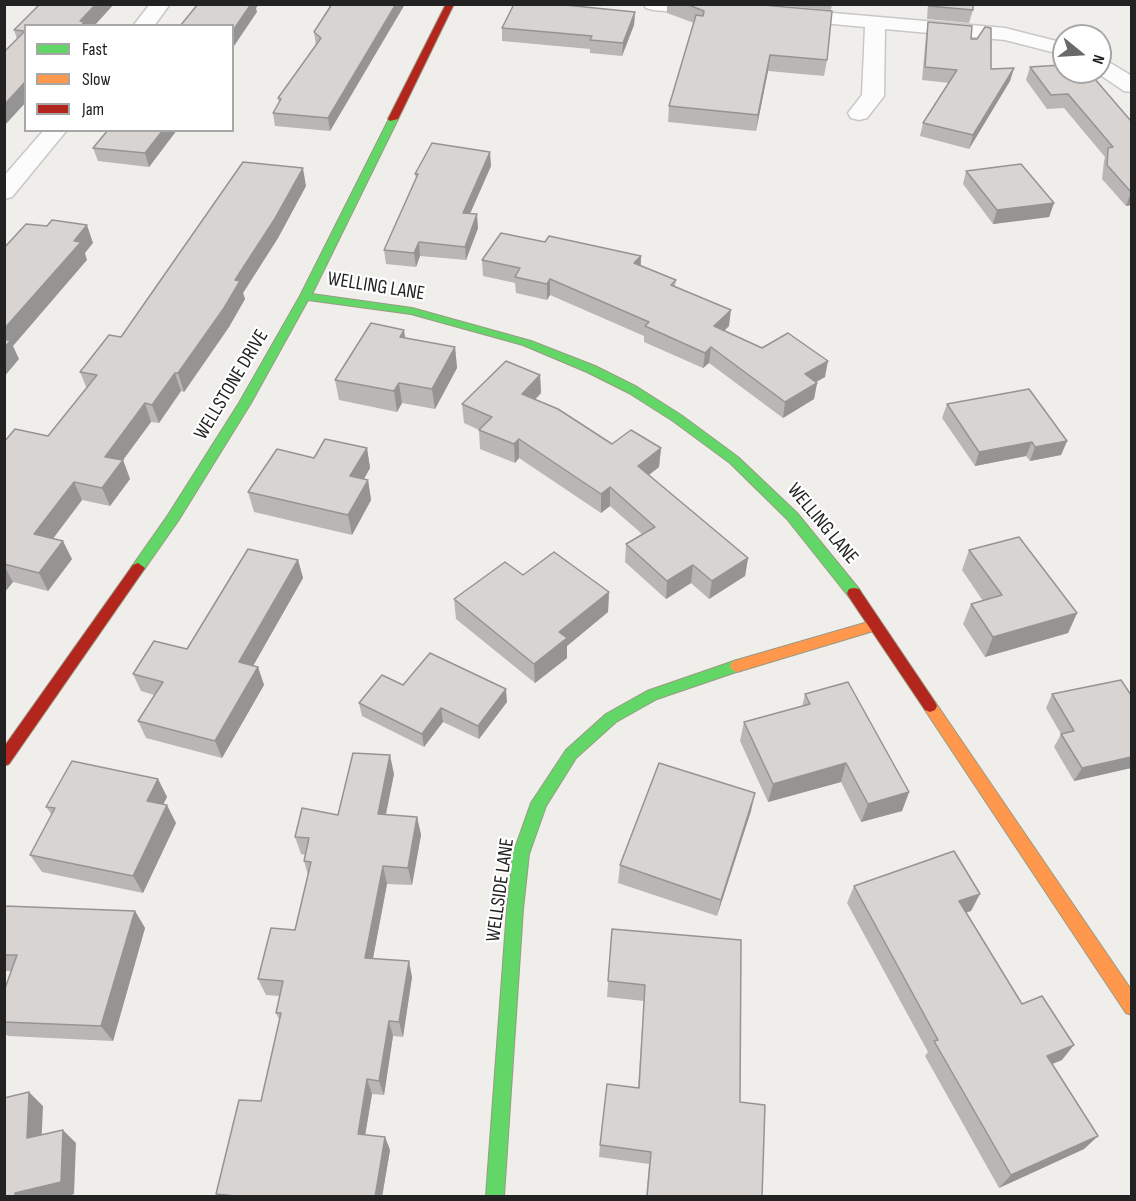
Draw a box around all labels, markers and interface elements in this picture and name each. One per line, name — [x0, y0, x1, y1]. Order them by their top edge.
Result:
legend — [24, 24, 234, 132]
north arrow — [1052, 24, 1112, 84]
text: Fast — [82, 39, 107, 60]
text: N — [1087, 52, 1108, 66]
text: Slow — [82, 69, 111, 90]
text: Jam — [82, 99, 104, 120]
street label: WELLING LANE — [326, 267, 426, 307]
street label: WELLSTONE DRIVE — [190, 326, 274, 444]
street label: WELLING LANE — [781, 479, 863, 569]
street label: WELLSIDE LANE — [482, 837, 520, 943]

